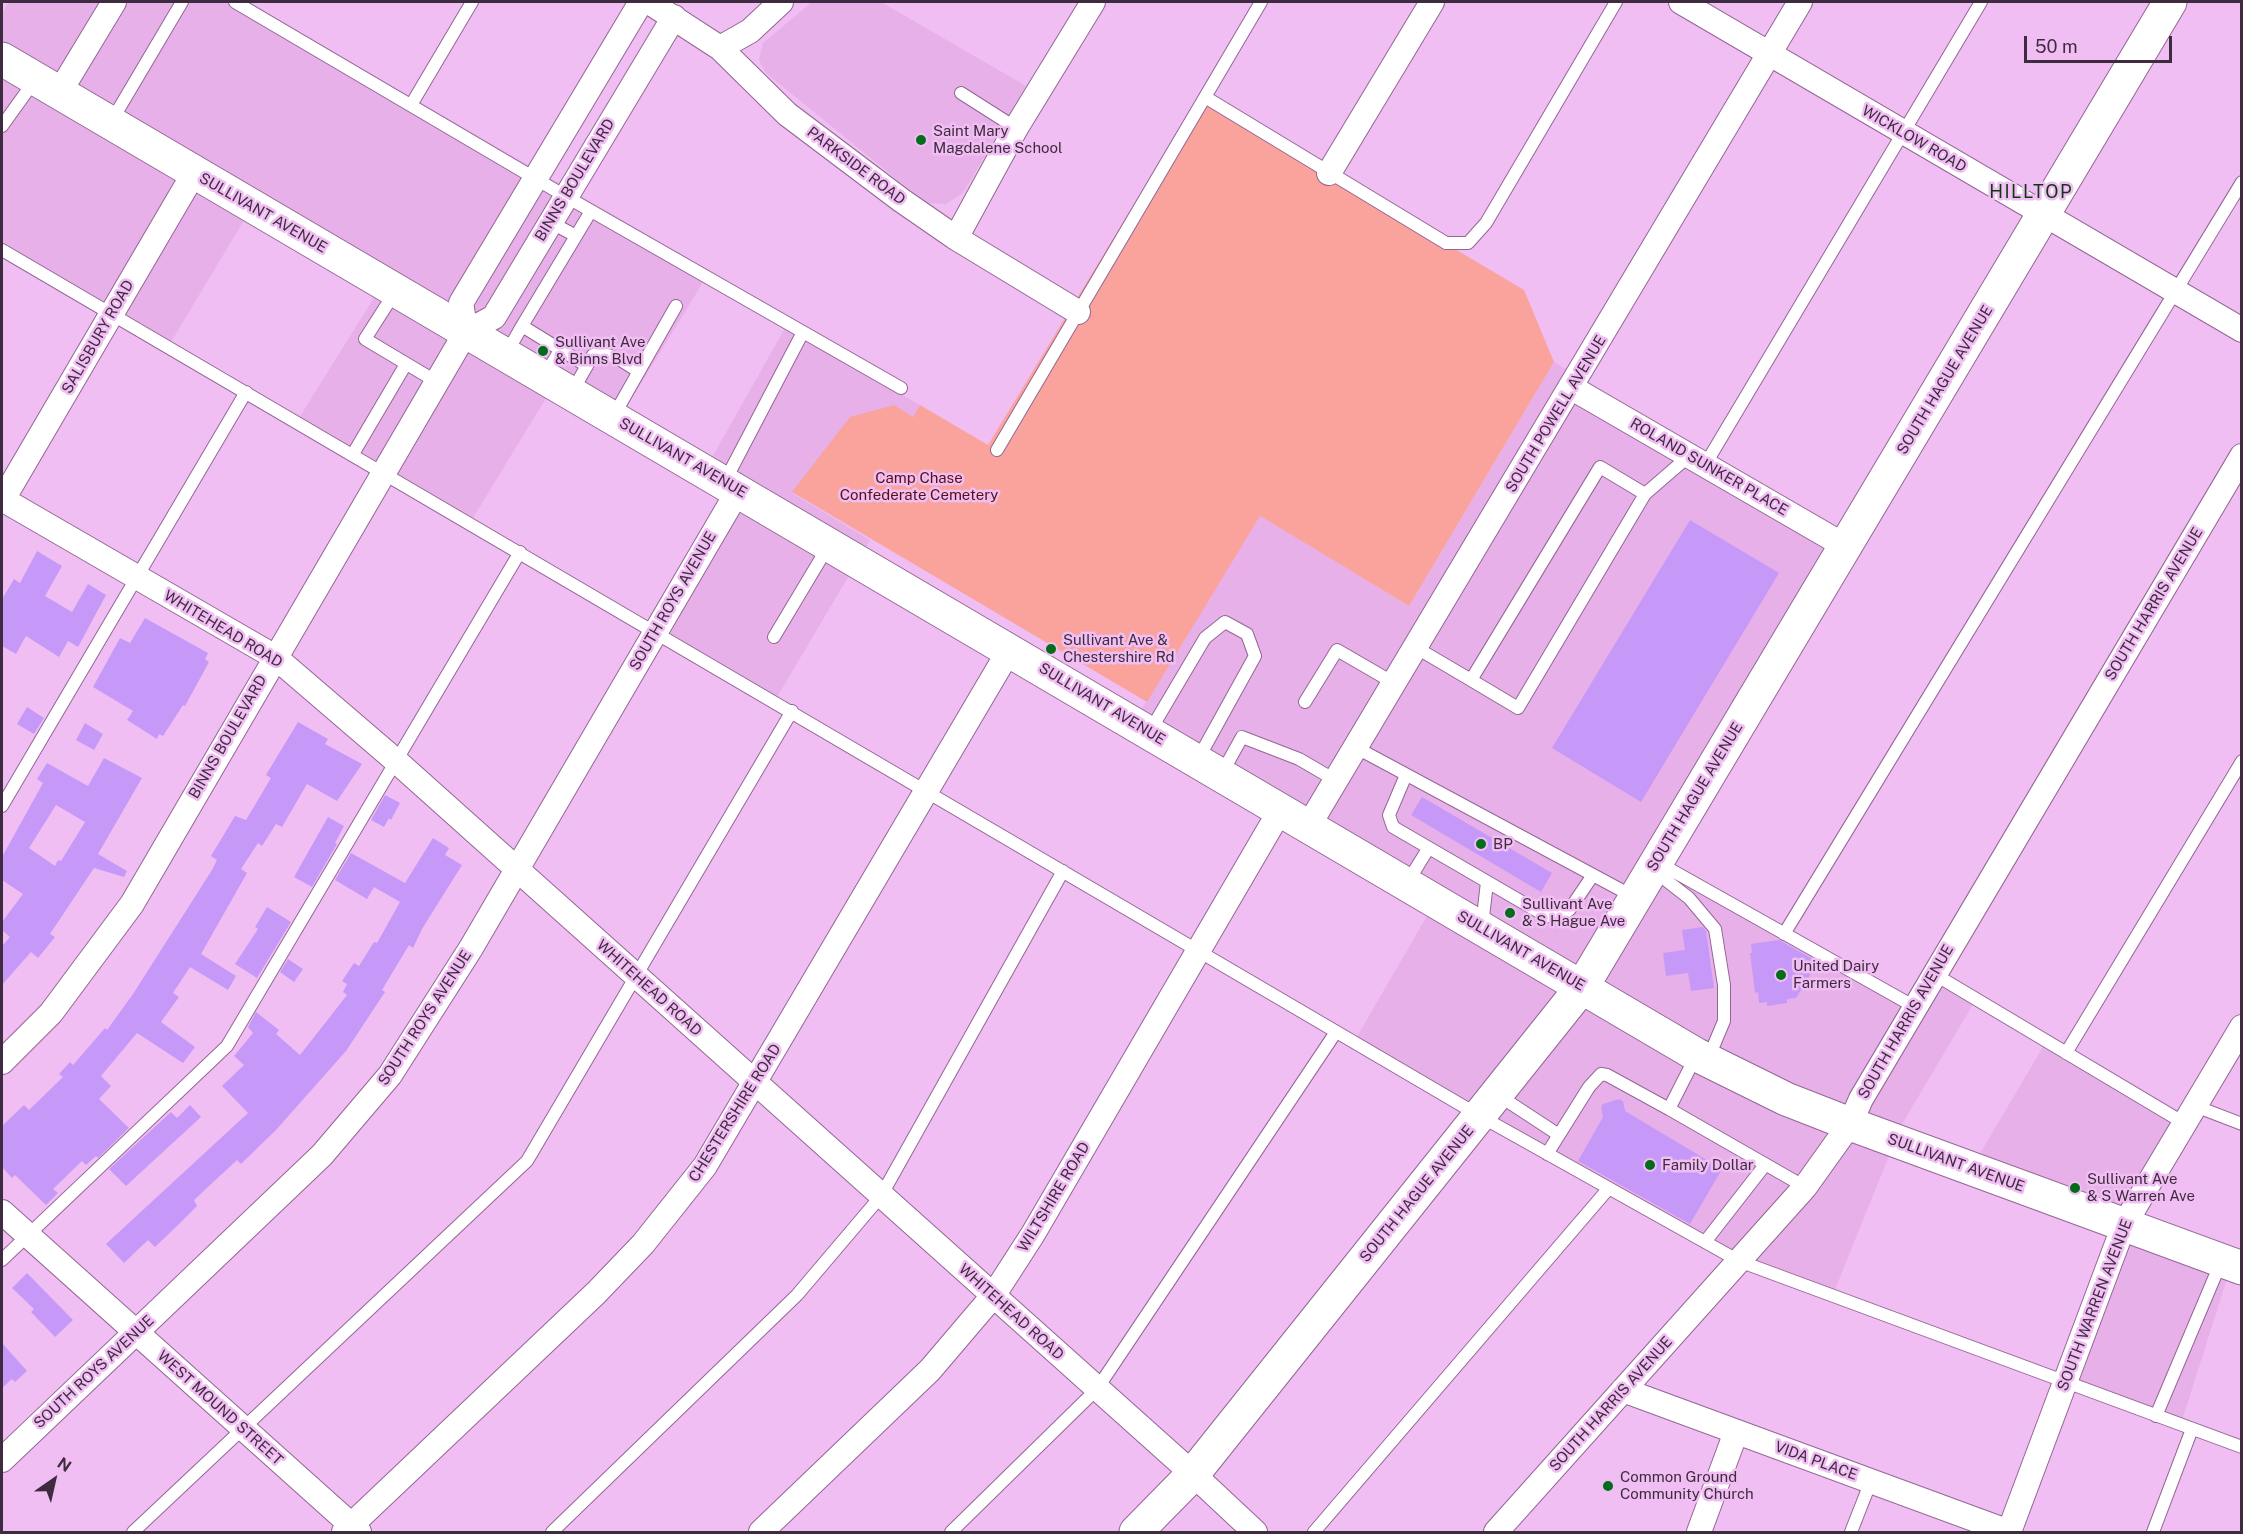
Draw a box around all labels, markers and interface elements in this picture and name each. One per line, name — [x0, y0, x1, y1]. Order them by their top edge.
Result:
scale bar — [2027, 24, 2176, 62]
text: 50 m — [2035, 36, 2078, 57]
street label: WICKLOW ROAD — [1859, 102, 1969, 176]
street label: BINNS BOULEVARD — [531, 116, 619, 244]
place label: Saint Mary Magdalene School — [933, 122, 1063, 157]
street label: PARKSIDE ROAD — [803, 123, 909, 209]
marker: Saint Mary Magdalene School — [914, 133, 928, 147]
street label: SULLIVANT AVENUE — [196, 169, 330, 257]
district label: HILLTOP — [1989, 181, 2073, 203]
street label: SALISBURY ROAD — [58, 277, 138, 397]
street label: SOUTH HAGUE AVENUE — [1893, 302, 1997, 458]
street label: SOUTH POWELL AVENUE — [1502, 332, 1610, 496]
place label: Sullivant Ave & Binns Blvd — [555, 333, 646, 368]
marker: Sullivant Ave & Binns Blvd — [536, 344, 550, 358]
street label: SULLIVANT AVENUE — [616, 414, 750, 502]
street label: ROLAND SUNKER PLACE — [1627, 414, 1791, 520]
park label: Camp Chase Confederate Cemetery — [840, 469, 998, 504]
street label: SOUTH HARRIS AVENUE — [2101, 524, 2207, 684]
street label: SOUTH ROYS AVENUE — [626, 528, 720, 674]
street label: WHITEHEAD ROAD — [160, 586, 286, 672]
place label: Sullivant Ave & Chestershire Rd — [1063, 631, 1175, 666]
marker: Sullivant Ave & Chestershire Rd — [1044, 642, 1058, 656]
street label: SULLIVANT AVENUE — [1035, 659, 1169, 749]
street label: BINNS BOULEVARD — [185, 672, 271, 802]
street label: SOUTH HAGUE AVENUE — [1643, 719, 1747, 875]
place label: BP — [1493, 835, 1513, 853]
marker: BP — [1474, 837, 1488, 851]
place label: Sullivant Ave & S Hague Ave — [1522, 895, 1625, 930]
marker: Sullivant Ave & S Hague Ave — [1503, 906, 1517, 920]
street label: SULLIVANT AVENUE — [1454, 907, 1588, 995]
street label: WHITEHEAD ROAD — [593, 936, 705, 1040]
street label: SOUTH HARRIS AVENUE — [1854, 942, 1958, 1102]
street label: SOUTH ROYS AVENUE — [375, 947, 475, 1089]
place label: United Dairy Farmers — [1793, 957, 1879, 992]
marker: United Dairy Farmers — [1774, 968, 1788, 982]
street label: CHESTERSHIRE ROAD — [685, 1041, 785, 1185]
street label: SOUTH HAGUE AVENUE — [1356, 1122, 1478, 1266]
street label: SULLIVANT AVENUE — [1885, 1130, 2027, 1196]
street label: WILTSHIRE ROAD — [1014, 1139, 1094, 1255]
place label: Family Dollar — [1662, 1156, 1754, 1174]
marker: Family Dollar — [1643, 1158, 1657, 1172]
place label: Sullivant Ave & S Warren Ave — [2087, 1170, 2195, 1205]
marker: Sullivant Ave & S Warren Ave — [2068, 1181, 2082, 1195]
street label: SOUTH WARREN AVENUE — [2054, 1217, 2136, 1393]
street label: WHITEHEAD ROAD — [955, 1260, 1067, 1364]
street label: SOUTH ROYS AVENUE — [30, 1312, 158, 1432]
street label: SOUTH HARRIS AVENUE — [1546, 1333, 1676, 1475]
street label: WEST MOUND STREET — [154, 1347, 286, 1469]
street label: VIDA PLACE — [1772, 1438, 1860, 1484]
north arrow — [24, 1450, 84, 1510]
text: N — [54, 1453, 75, 1476]
place label: Common Ground Community Church — [1620, 1468, 1754, 1503]
marker: Common Ground Community Church — [1601, 1479, 1615, 1493]

